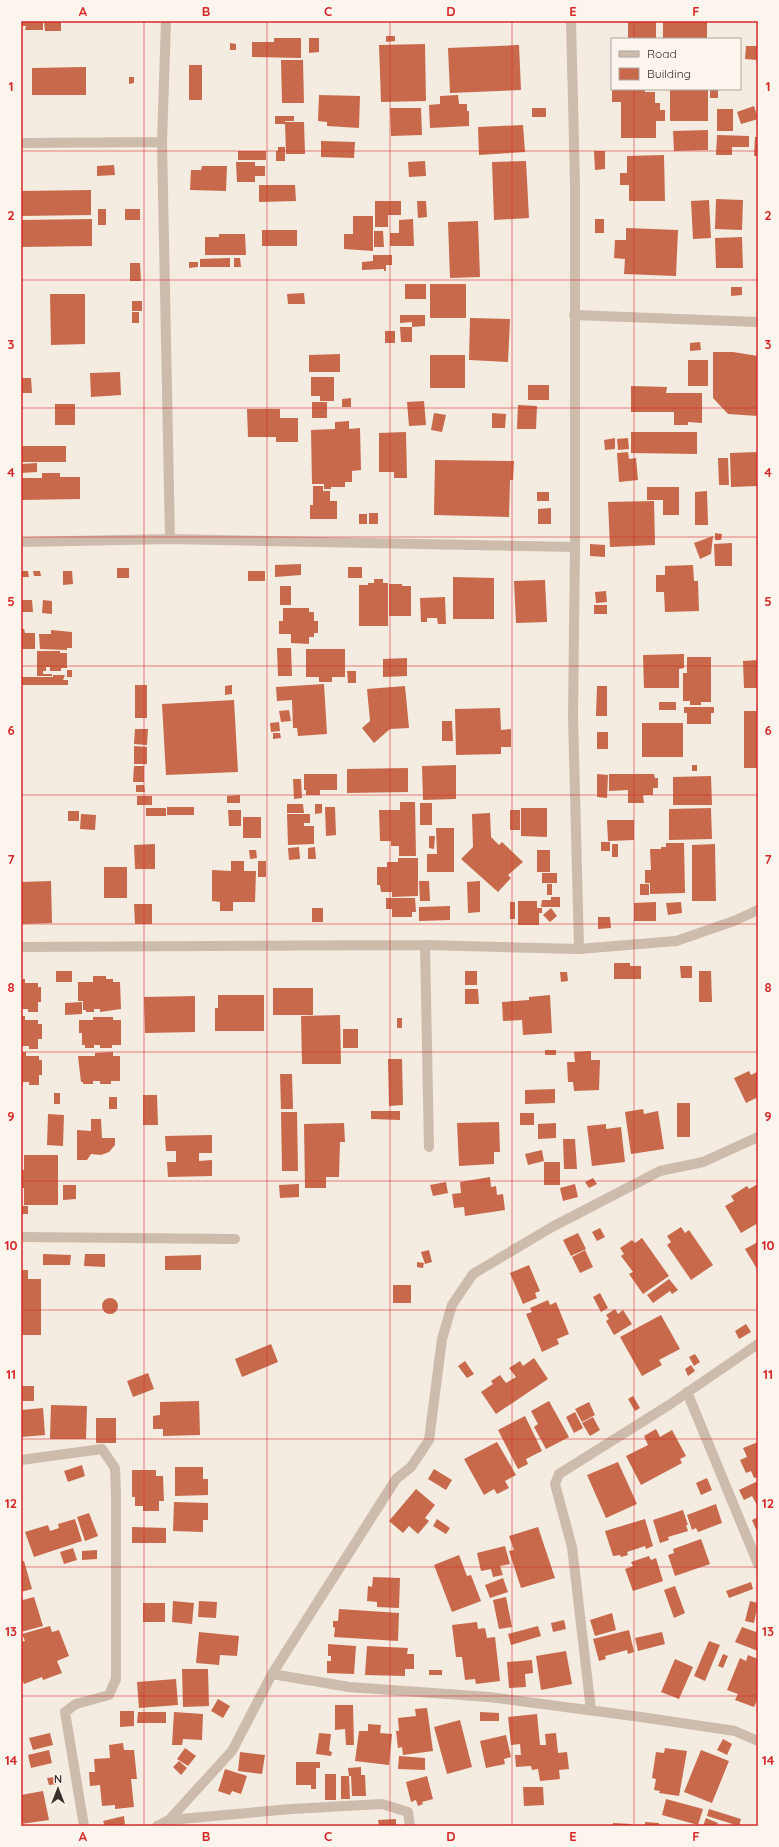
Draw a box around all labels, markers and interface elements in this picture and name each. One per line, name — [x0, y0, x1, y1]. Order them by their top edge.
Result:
text: A — [79, 3, 88, 19]
text: B — [202, 3, 210, 19]
text: C — [324, 3, 332, 19]
text: D — [446, 3, 456, 19]
text: E — [569, 3, 577, 19]
text: F — [692, 3, 700, 19]
legend — [611, 38, 741, 90]
text: Road — [647, 46, 677, 61]
text: Building — [647, 66, 691, 81]
text: 1 — [8, 78, 14, 94]
text: 1 — [765, 78, 771, 94]
text: 2 — [7, 207, 15, 223]
text: 2 — [764, 207, 772, 223]
text: 3 — [8, 336, 15, 352]
text: 3 — [765, 336, 772, 352]
text: 4 — [7, 464, 15, 480]
text: 4 — [764, 464, 772, 480]
text: 5 — [7, 593, 15, 609]
text: 5 — [764, 593, 772, 609]
text: 6 — [7, 722, 15, 738]
text: 6 — [764, 722, 772, 738]
text: 7 — [7, 851, 15, 867]
text: 7 — [764, 851, 772, 867]
text: 8 — [7, 979, 15, 995]
text: 8 — [764, 979, 772, 995]
text: 9 — [7, 1108, 15, 1124]
text: 9 — [764, 1108, 772, 1124]
text: 10 — [4, 1237, 18, 1253]
text: 10 — [761, 1237, 775, 1253]
text: 11 — [6, 1366, 16, 1382]
text: 11 — [763, 1366, 773, 1382]
text: 12 — [5, 1495, 17, 1511]
text: 12 — [762, 1495, 774, 1511]
text: 13 — [5, 1623, 17, 1639]
text: 13 — [762, 1623, 774, 1639]
text: 14 — [5, 1752, 18, 1768]
text: 14 — [762, 1752, 775, 1768]
north arrow — [38, 1769, 78, 1809]
text: N — [54, 1772, 62, 1786]
text: A — [79, 1828, 88, 1844]
text: B — [202, 1828, 210, 1844]
text: C — [324, 1828, 332, 1844]
text: D — [446, 1828, 456, 1844]
text: E — [569, 1828, 577, 1844]
text: F — [692, 1828, 700, 1844]

